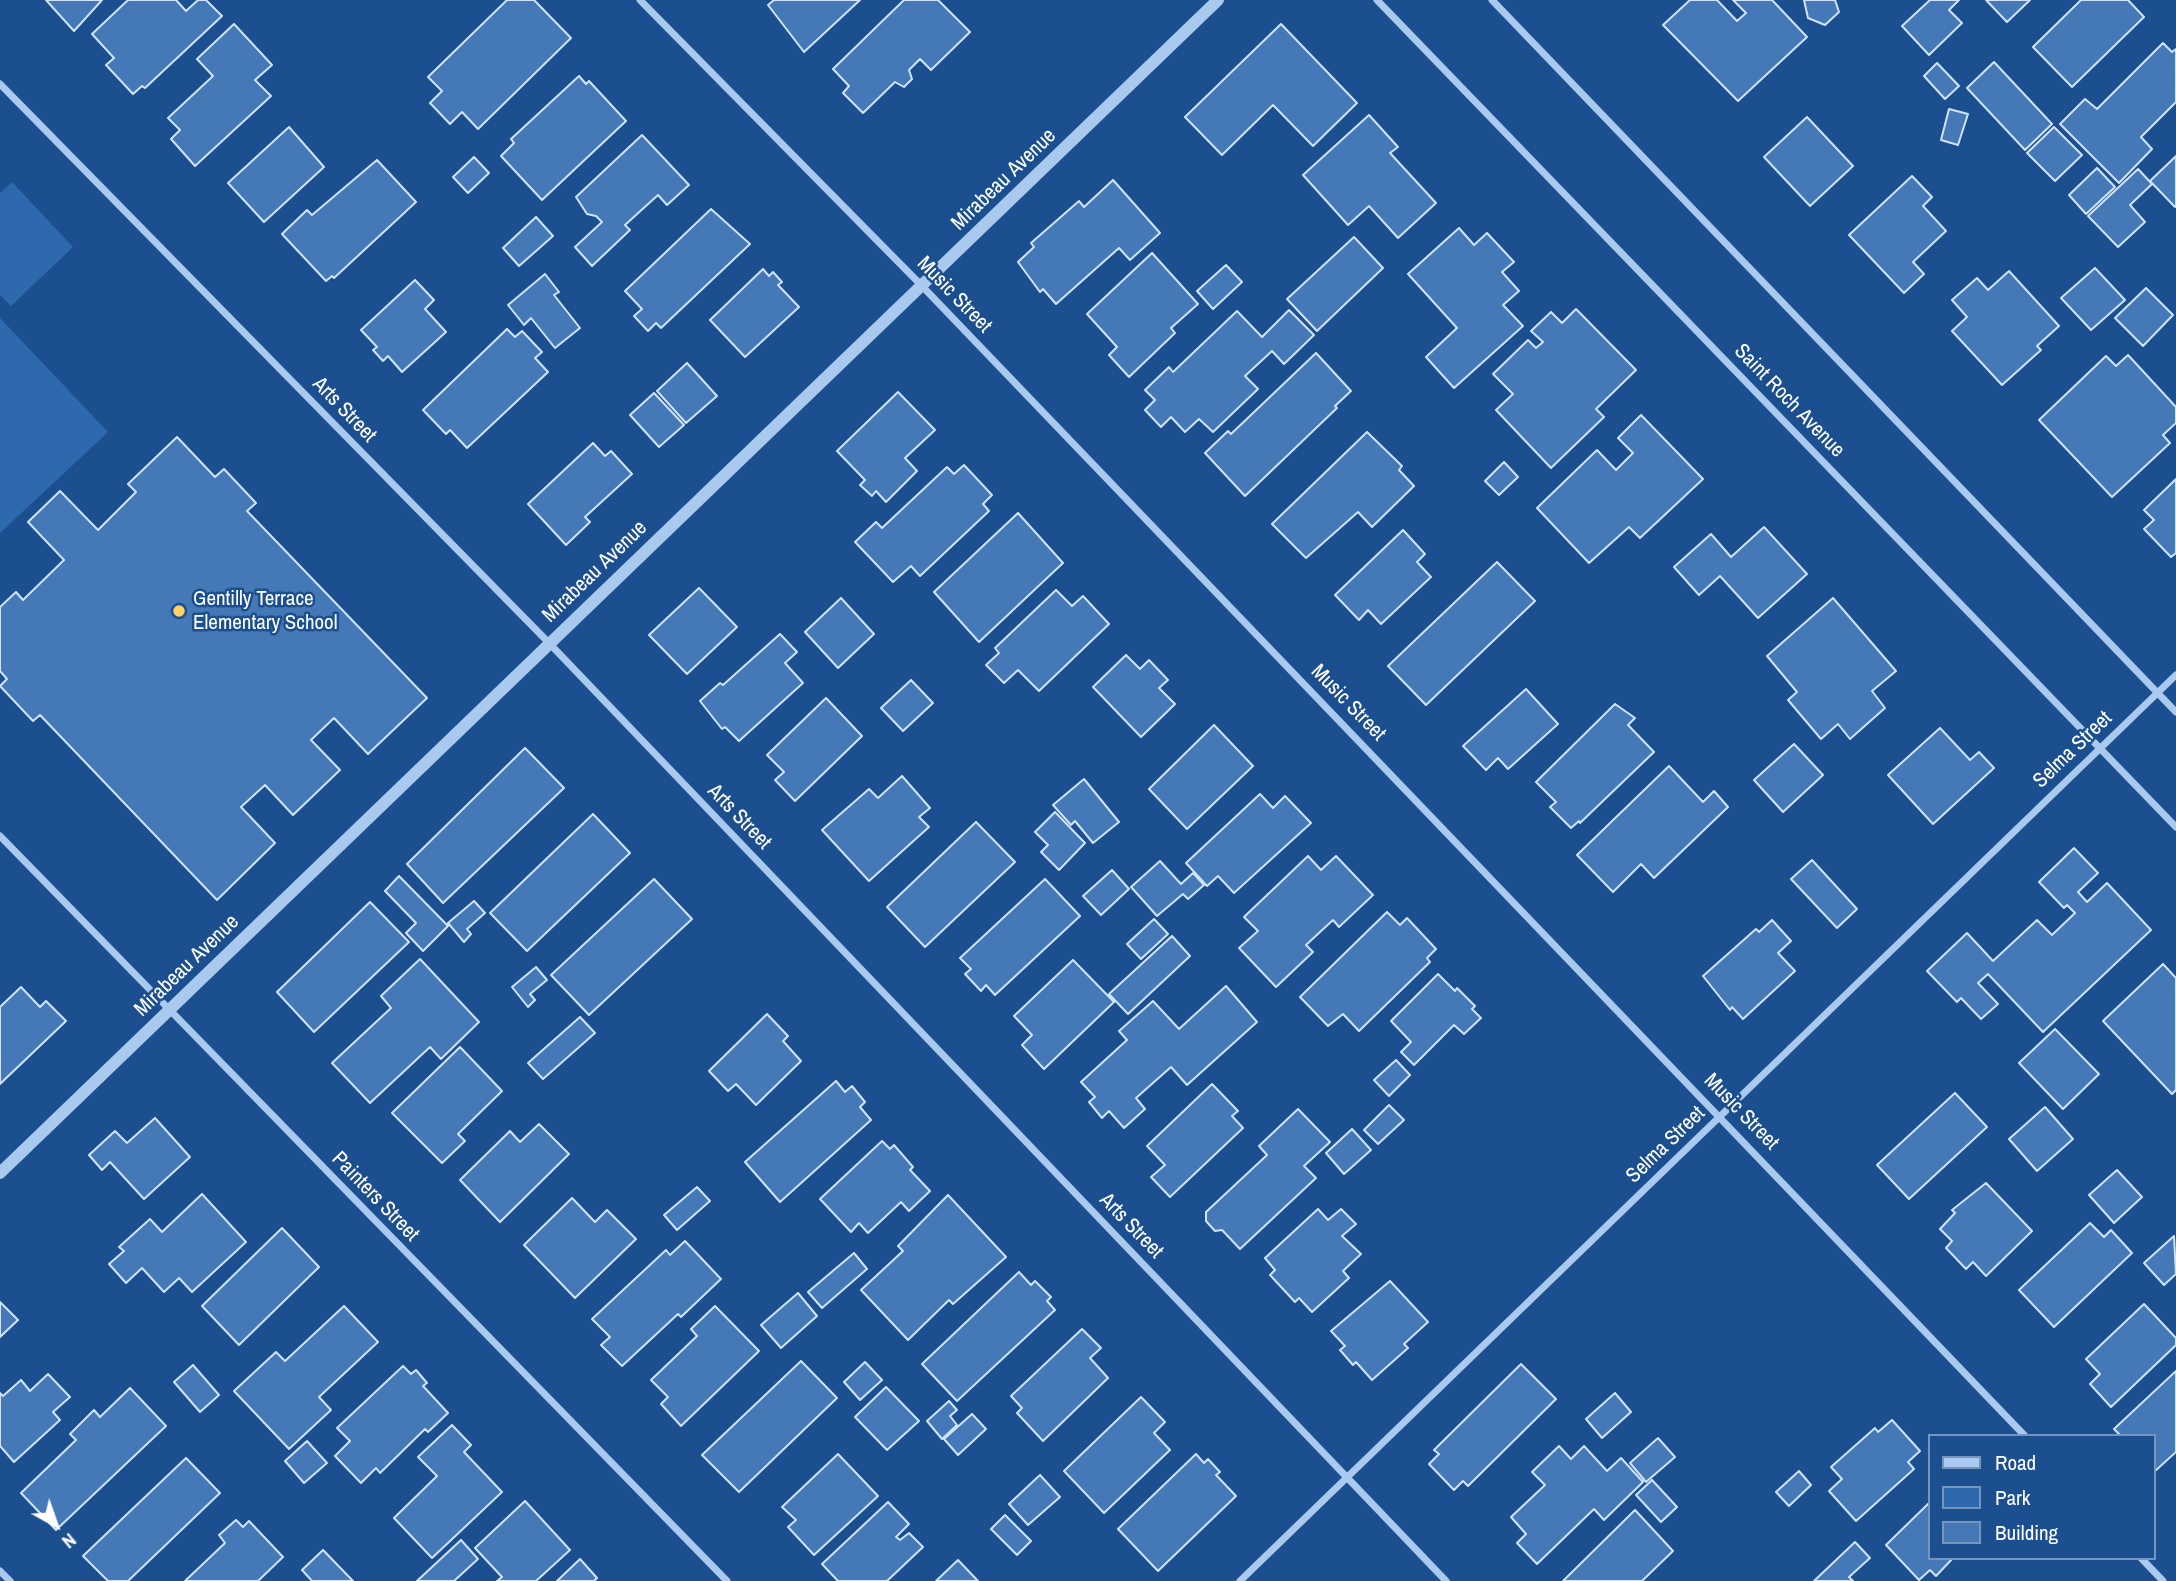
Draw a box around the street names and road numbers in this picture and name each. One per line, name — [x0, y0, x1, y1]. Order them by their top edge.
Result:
street label: Mirabeau Avenue — [946, 124, 1062, 236]
street label: Music Street — [911, 251, 997, 339]
street label: Saint Roch Avenue — [1728, 339, 1850, 463]
street label: Arts Street — [307, 372, 381, 448]
street label: Mirabeau Avenue — [537, 516, 653, 628]
street label: Music Street — [1305, 659, 1391, 747]
street label: Selma Street — [2028, 706, 2118, 794]
street label: Arts Street — [702, 779, 776, 855]
street label: Mirabeau Avenue — [129, 910, 245, 1022]
street label: Music Street — [1698, 1068, 1784, 1156]
street label: Selma Street — [1621, 1101, 1711, 1189]
street label: Painters Street — [326, 1147, 424, 1247]
street label: Arts Street — [1094, 1188, 1168, 1264]

